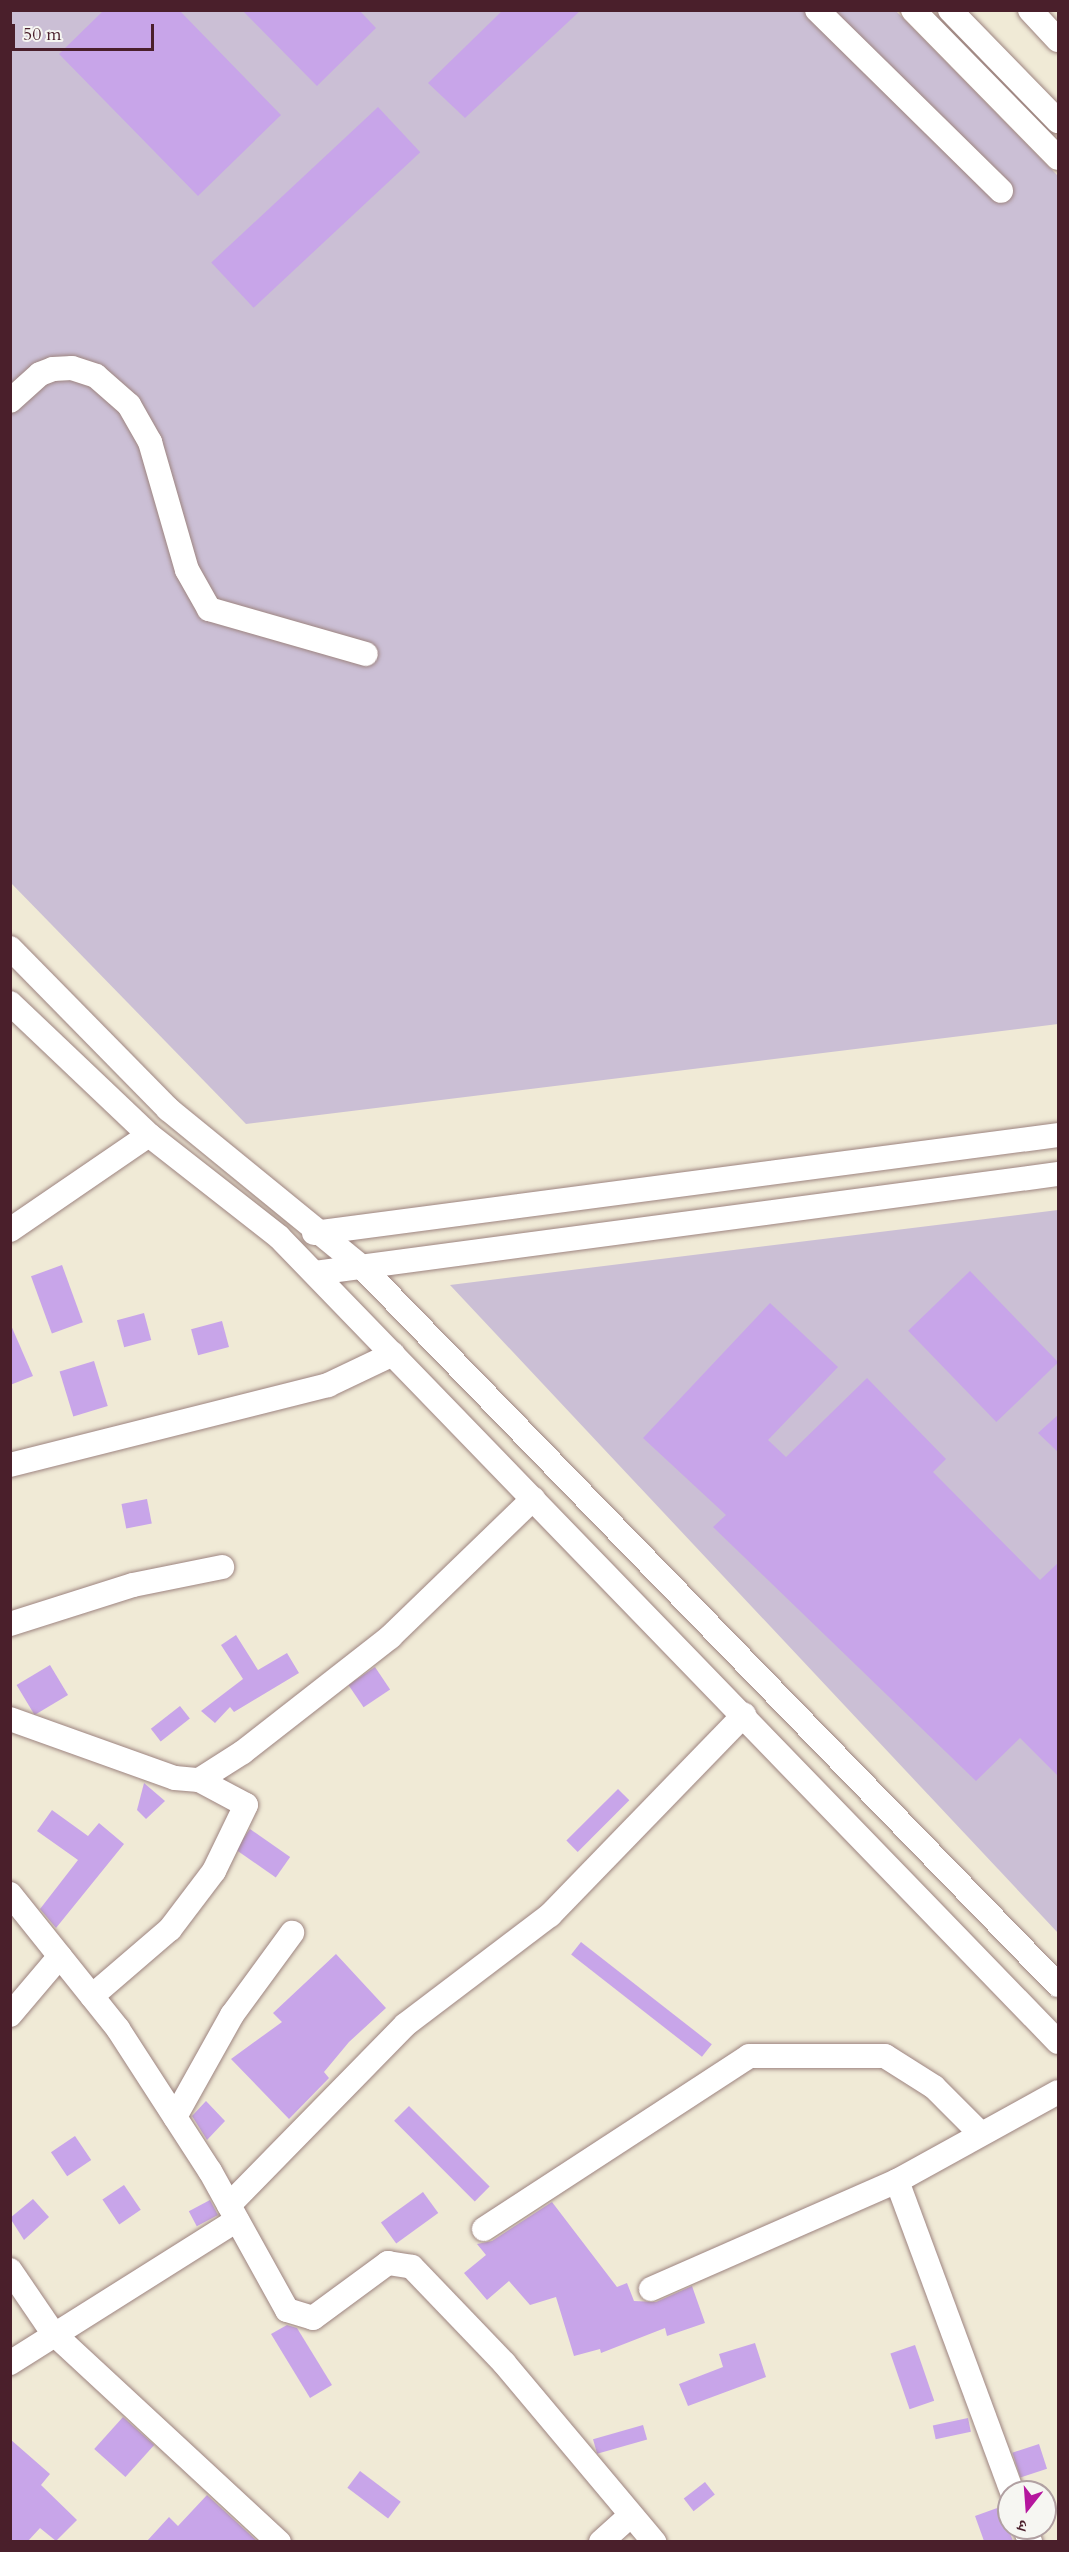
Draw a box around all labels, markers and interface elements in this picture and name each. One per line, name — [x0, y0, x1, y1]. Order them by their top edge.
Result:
scale bar — [15, 12, 158, 50]
text: 50 m — [23, 22, 62, 47]
north arrow — [997, 2480, 1057, 2540]
text: उ — [1015, 2514, 1029, 2537]

